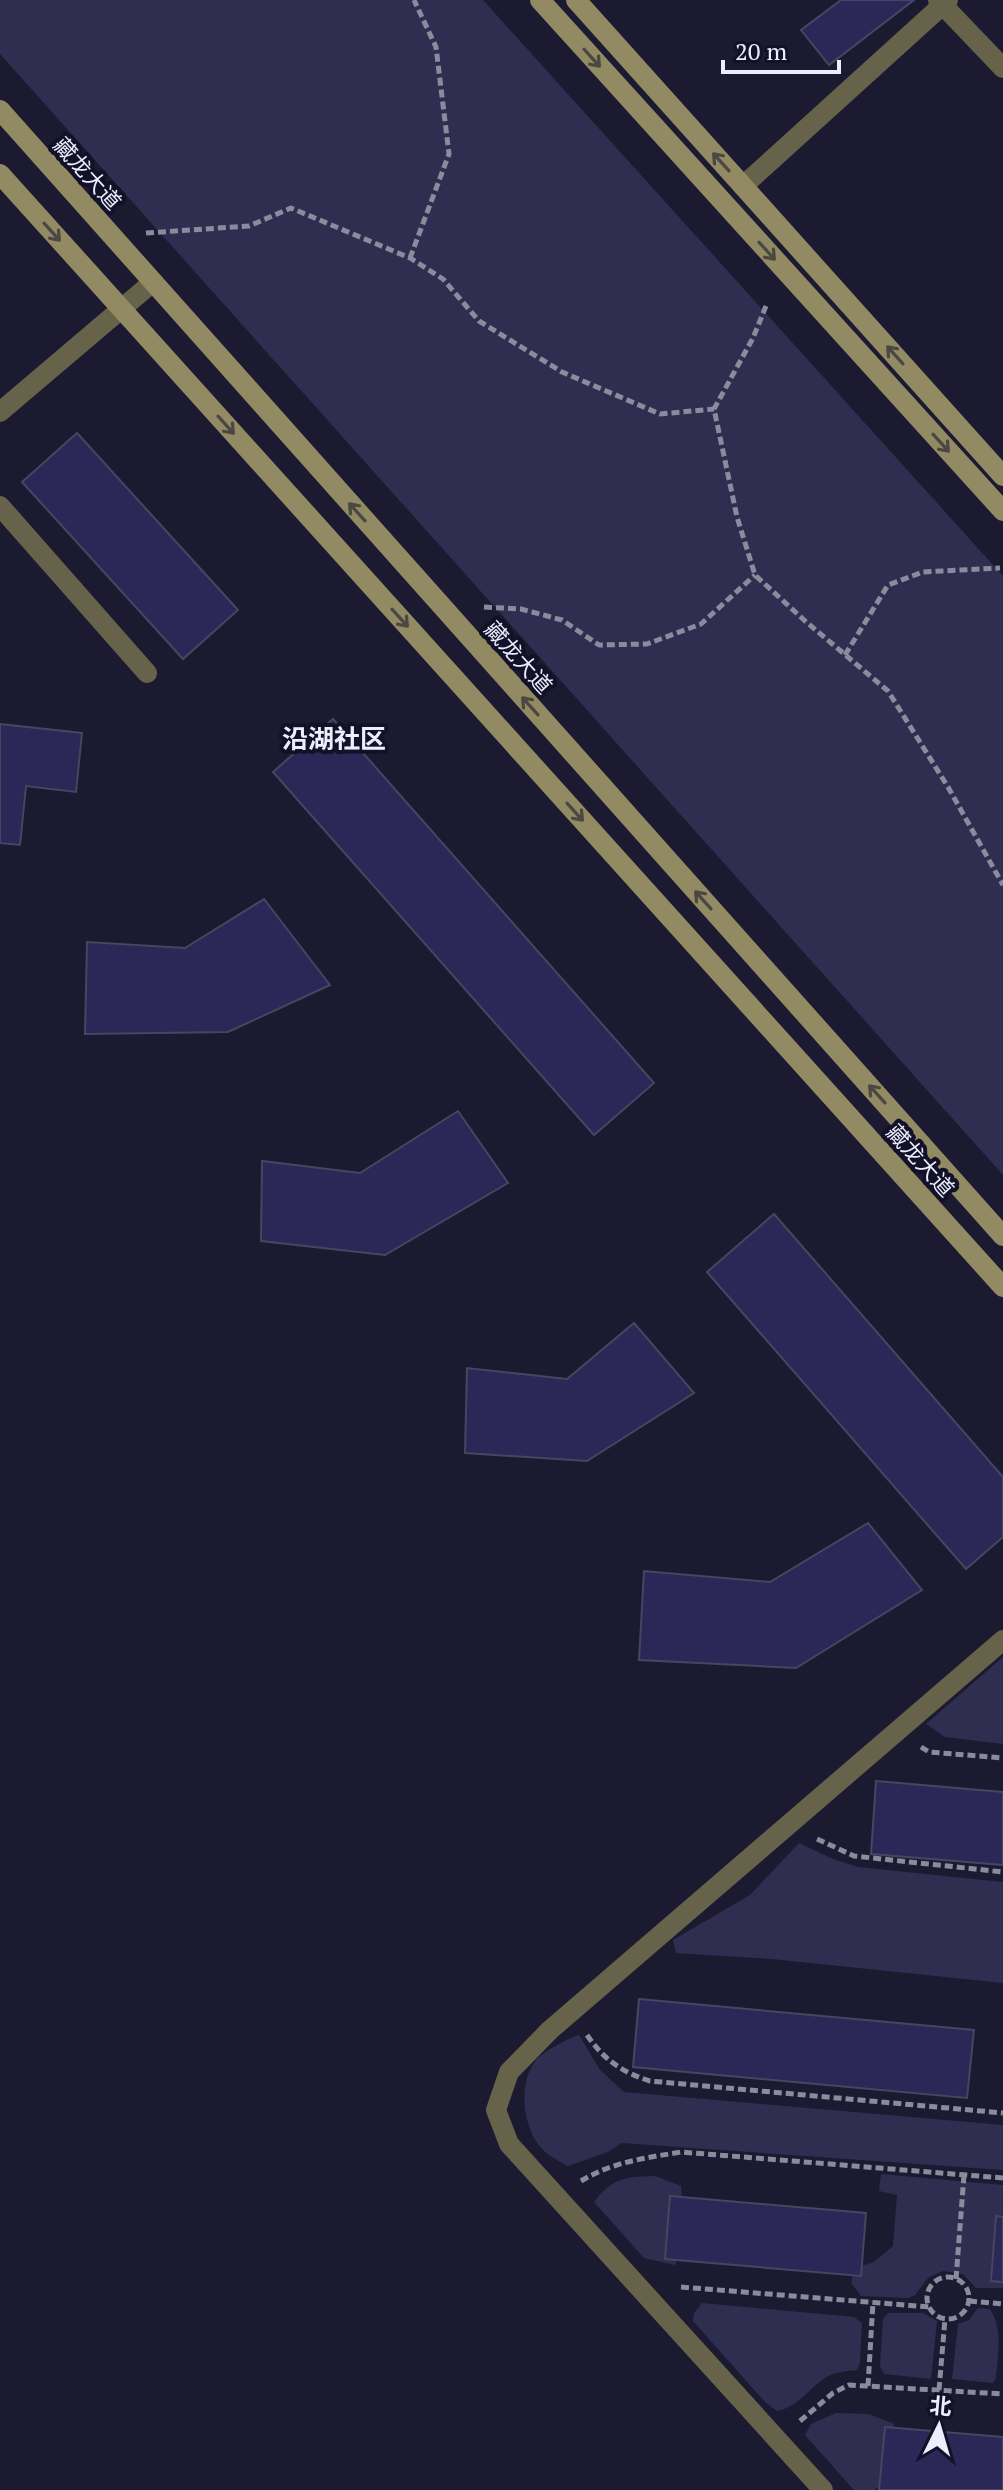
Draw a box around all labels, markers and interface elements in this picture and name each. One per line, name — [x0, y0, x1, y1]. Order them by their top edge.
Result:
scale bar — [723, 24, 839, 74]
text: 20 m — [735, 35, 787, 67]
one-way arrow — [583, 47, 601, 67]
street label: 藏龙大道 — [48, 131, 128, 215]
one-way arrow — [713, 152, 731, 172]
one-way arrow — [43, 222, 61, 242]
one-way arrow — [757, 240, 775, 260]
one-way arrow — [886, 346, 904, 366]
one-way arrow — [217, 415, 235, 435]
one-way arrow — [932, 433, 950, 453]
one-way arrow — [349, 502, 367, 522]
one-way arrow — [391, 608, 409, 628]
street label: 藏龙大道 — [479, 615, 559, 699]
one-way arrow — [522, 696, 540, 716]
district label: 沿湖社区 — [282, 721, 386, 755]
one-way arrow — [565, 801, 583, 821]
one-way arrow — [695, 890, 713, 910]
one-way arrow — [868, 1084, 886, 1104]
street label: 藏龙大道 — [881, 1118, 961, 1202]
north arrow — [899, 2386, 979, 2466]
text: 北 — [929, 2390, 953, 2421]

